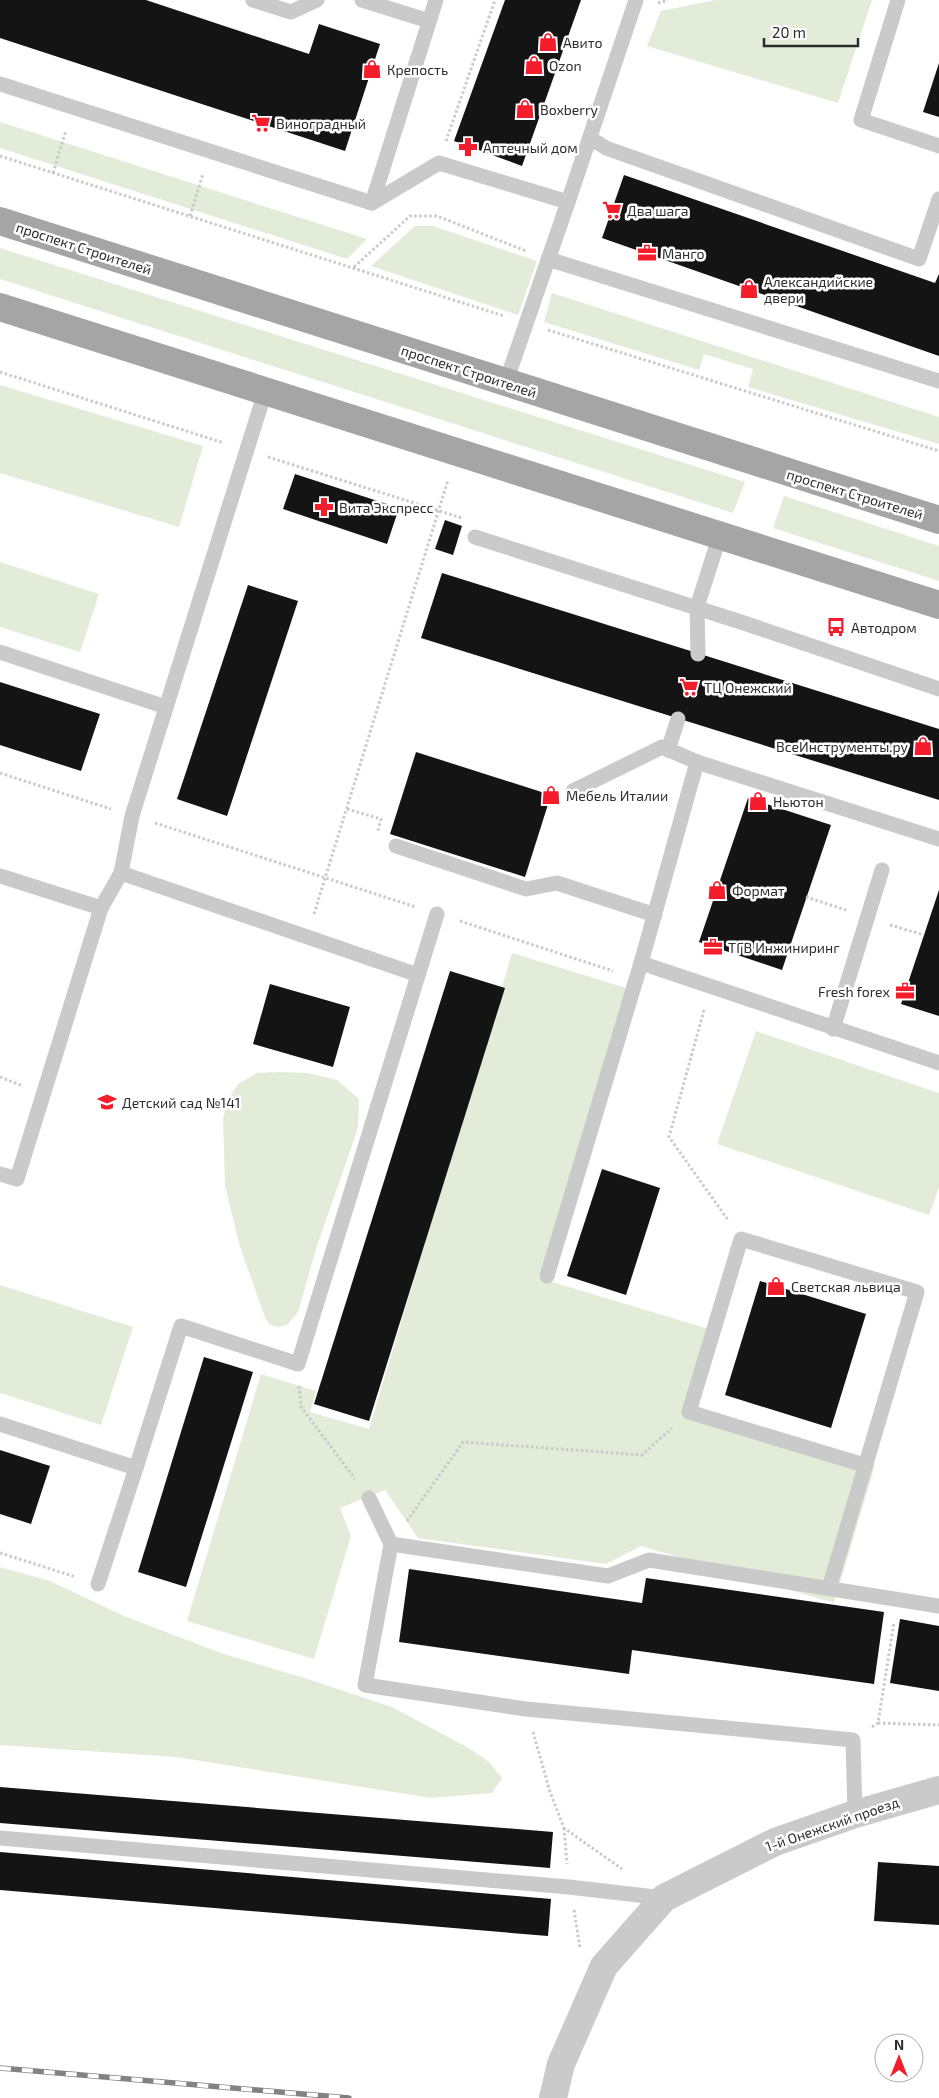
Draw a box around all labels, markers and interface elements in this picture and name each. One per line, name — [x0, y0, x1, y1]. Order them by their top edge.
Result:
scale bar — [764, 15, 858, 47]
text: 20 m — [772, 23, 806, 41]
shop icon: Авито — [537, 31, 559, 53]
place label: Авито — [563, 34, 602, 51]
shop icon: Ozon — [523, 54, 545, 76]
place label: Ozon — [549, 57, 582, 74]
shop icon: Крепость — [361, 58, 383, 80]
place label: Крепость — [387, 61, 448, 78]
shop icon: Boxberry — [514, 98, 536, 120]
place label: Boxberry — [540, 101, 599, 118]
supermarket icon: Виноградный — [250, 112, 272, 134]
place label: Виноградный — [276, 115, 366, 132]
pharmacy icon: Аптечный дом — [457, 136, 479, 158]
place label: Аптечный дом — [483, 139, 578, 156]
supermarket icon: Два шага — [601, 199, 623, 221]
place label: Два шага — [627, 202, 689, 219]
street label: проспект Строителей — [14, 218, 154, 278]
office icon: Манго — [636, 242, 658, 264]
place label: Манго — [662, 245, 705, 262]
place label: Александийские двери — [764, 273, 873, 306]
shop icon: Александийские двери — [738, 278, 760, 300]
street label: проспект Строителей — [399, 341, 539, 401]
street label: проспект Строителей — [785, 465, 925, 523]
pharmacy icon: Вита Экспресс — [313, 496, 335, 518]
place label: Вита Экспресс — [339, 499, 434, 516]
bus stop icon: Автодром — [825, 616, 847, 638]
place label: Автодром — [851, 619, 917, 636]
supermarket icon: ТЦ Онежский — [678, 676, 700, 698]
place label: ТЦ Онежский — [704, 679, 792, 696]
shop icon: ВсеИнструменты.ру — [912, 735, 934, 757]
place label: ВсеИнструменты.ру — [776, 738, 909, 755]
shop icon: Мебель Италии — [540, 784, 562, 806]
place label: Мебель Италии — [566, 787, 668, 804]
shop icon: Ньютон — [747, 790, 769, 812]
place label: Ньютон — [773, 793, 824, 810]
shop icon: Формат — [706, 879, 728, 901]
place label: Формат — [732, 882, 785, 899]
office icon: ТГВ Инжиниринг — [702, 936, 724, 958]
place label: ТГВ Инжиниринг — [728, 939, 840, 956]
office icon: Fresh forex — [894, 980, 916, 1002]
place label: Fresh forex — [818, 983, 891, 1000]
school or university icon: Детский сад №141 — [96, 1091, 118, 1113]
place label: Детский сад №141 — [122, 1094, 240, 1111]
shop icon: Светская львица — [765, 1275, 787, 1297]
place label: Светская львица — [791, 1278, 901, 1295]
street label: 1-й Онежский проезд — [763, 1793, 901, 1855]
north arrow — [874, 2033, 924, 2083]
text: N — [894, 2036, 904, 2053]

